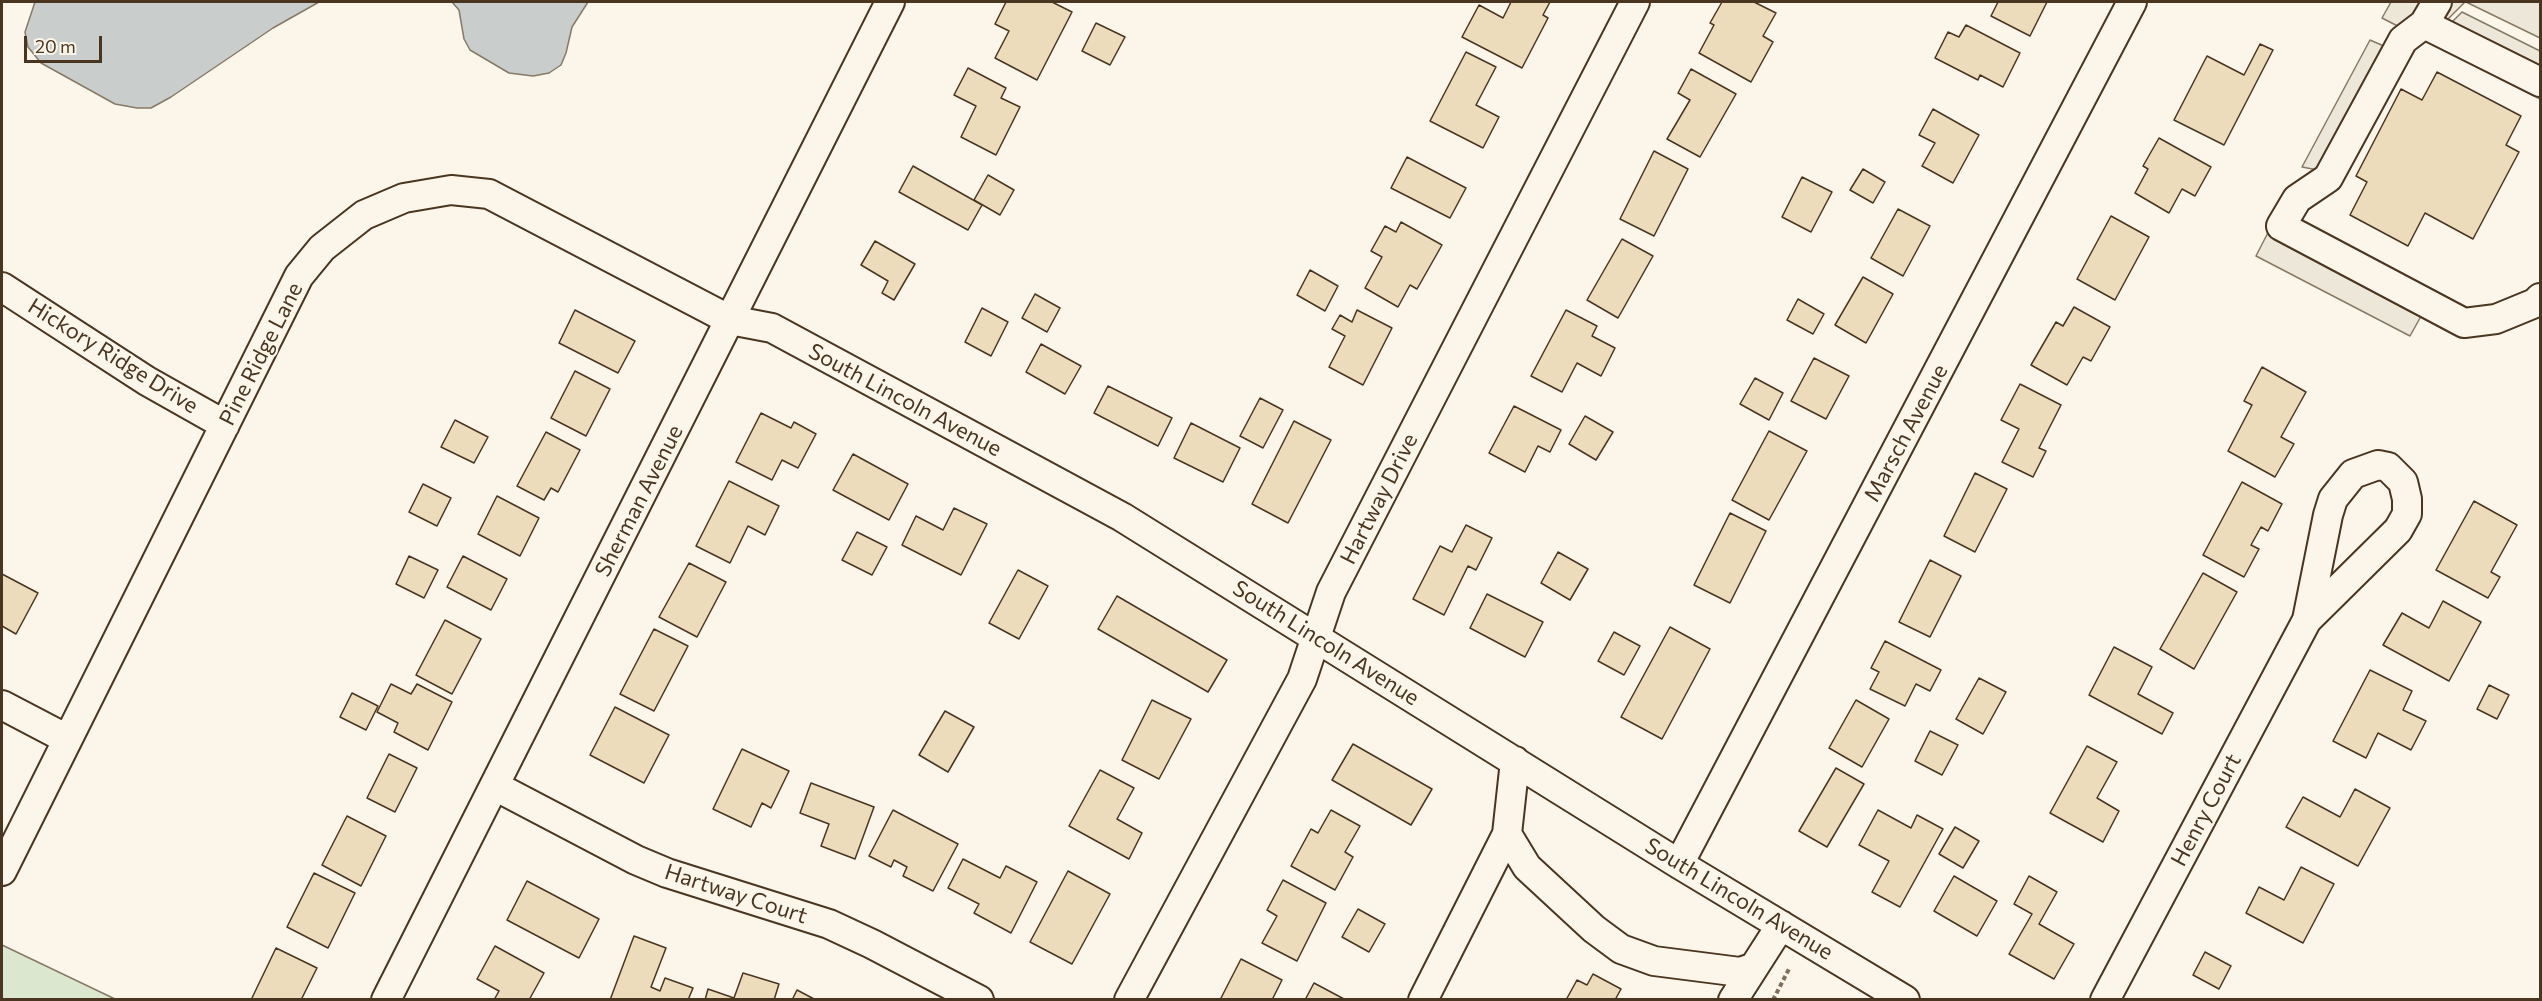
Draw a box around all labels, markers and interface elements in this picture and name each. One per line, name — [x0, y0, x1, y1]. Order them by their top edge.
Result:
scale bar — [27, 24, 105, 62]
text: 20 m — [35, 35, 76, 57]
street label: Pine Ridge Lane — [214, 278, 308, 430]
street label: Hickory Ridge Drive — [23, 293, 203, 419]
street label: South Lincoln Avenue — [804, 338, 1006, 462]
street label: Marsch Avenue — [1859, 360, 1953, 506]
street label: Sherman Avenue — [589, 421, 689, 581]
street label: Hartway Drive — [1335, 429, 1423, 569]
street label: South Lincoln Avenue — [1228, 575, 1424, 711]
street label: Henry Court — [2165, 749, 2247, 871]
street label: South Lincoln Avenue — [1640, 832, 1838, 966]
street label: Hartway Court — [661, 859, 811, 929]

